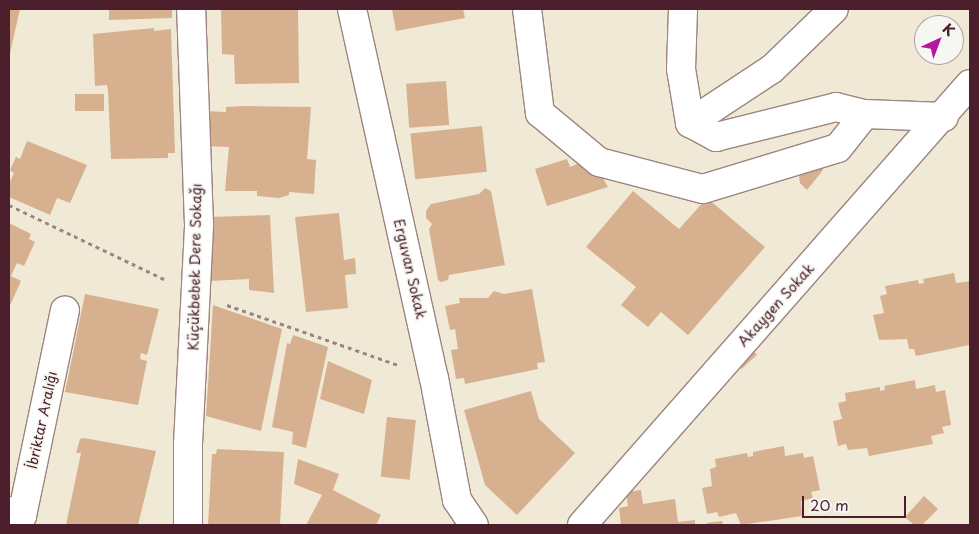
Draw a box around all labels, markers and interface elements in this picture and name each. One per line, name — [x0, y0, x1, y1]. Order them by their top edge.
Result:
north arrow — [914, 15, 964, 65]
text: K — [938, 18, 960, 41]
street label: Küçükbebek Dere Sokağı — [185, 182, 205, 352]
street label: Erguvan Sokak — [390, 217, 430, 321]
street label: Akaygen Sokak — [734, 260, 818, 350]
street label: İbriktar Aralığı — [23, 369, 61, 471]
scale bar — [804, 486, 908, 518]
text: 20 m — [810, 493, 849, 516]

